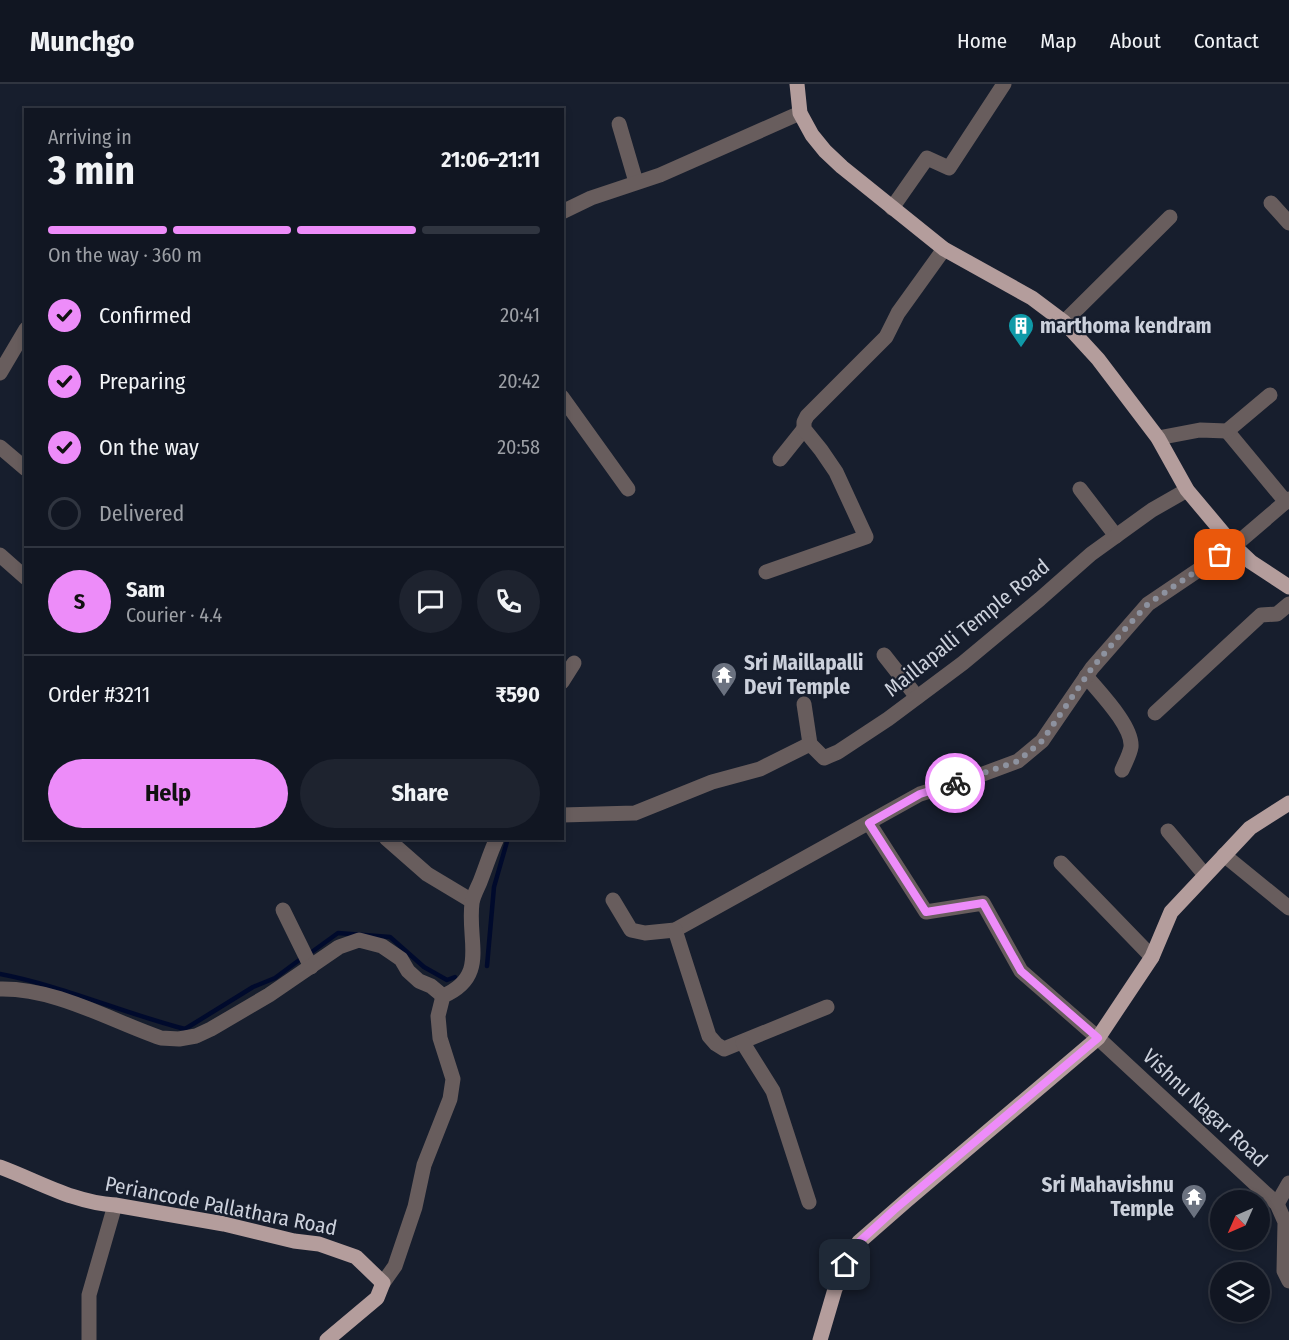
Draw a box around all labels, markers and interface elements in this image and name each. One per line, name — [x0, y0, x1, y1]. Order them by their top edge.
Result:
text: Munchgo — [30, 25, 135, 58]
text: Home — [957, 28, 1007, 54]
text: Map — [1040, 28, 1077, 54]
text: About — [1110, 28, 1161, 54]
text: Contact — [1194, 28, 1259, 54]
text: Arriving in — [48, 125, 132, 149]
text: 21:06–21:11 — [441, 146, 540, 173]
text: 3 min — [48, 148, 135, 194]
text: On the way · 360 m — [48, 243, 202, 267]
icon: check — [48, 299, 81, 332]
text: Confirmed — [99, 302, 192, 329]
text: 20:41 — [500, 303, 540, 327]
building icon: marthoma kendram — [1006, 311, 1036, 349]
place label: marthoma kendram — [1040, 313, 1212, 339]
icon: check — [48, 365, 81, 398]
text: Preparing — [99, 368, 185, 395]
text: 20:42 — [498, 369, 540, 393]
icon: check — [48, 431, 81, 464]
text: On the way — [99, 434, 199, 461]
text: 20:58 — [497, 435, 540, 459]
text: Delivered — [99, 500, 184, 527]
pin — [1194, 529, 1245, 580]
icon: bag — [1203, 538, 1236, 571]
street label: Maillapalli Temple Road — [879, 553, 1055, 703]
button: chat — [399, 570, 462, 633]
button: phone — [477, 570, 540, 633]
text: Sam — [126, 576, 165, 603]
text: S — [74, 588, 85, 615]
text: Courier · 4.4 — [126, 603, 222, 627]
place label: Sri Maillapalli Devi Temple — [744, 650, 864, 700]
temple icon: Sri Maillapalli Devi Temple — [709, 660, 739, 698]
text: Order #3211 — [48, 681, 150, 708]
text: ₹590 — [495, 681, 540, 708]
courier — [925, 753, 985, 813]
button: Help — [48, 759, 288, 828]
button: Share — [300, 759, 540, 828]
icon: bike — [939, 767, 972, 800]
street label: Vishnu Nagar Road — [1137, 1043, 1273, 1173]
street label: Periancode Pallathara Road — [103, 1171, 339, 1241]
place label: Sri Mahavishnu Temple — [1042, 1172, 1174, 1222]
temple icon: Sri Mahavishnu Temple — [1179, 1182, 1209, 1220]
north arrow — [1210, 1190, 1270, 1250]
map controls — [1210, 1190, 1270, 1322]
pin — [819, 1239, 870, 1290]
icon: home — [828, 1248, 861, 1281]
button: layers — [1210, 1262, 1270, 1322]

